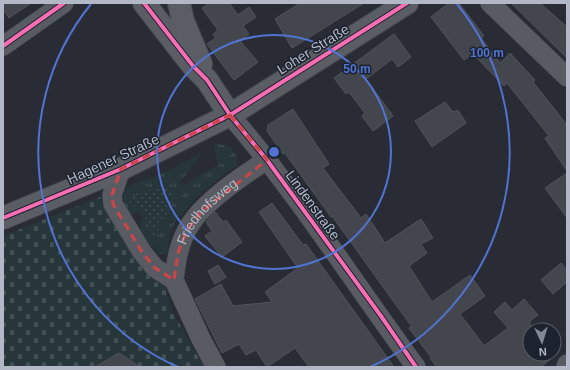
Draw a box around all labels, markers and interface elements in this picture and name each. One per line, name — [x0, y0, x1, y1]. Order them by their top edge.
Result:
street label: Loher Straße — [274, 20, 352, 77]
text: 100 m — [470, 46, 504, 60]
text: 50 m — [343, 62, 371, 76]
street label: Hagener Straße — [64, 131, 162, 187]
centre of rings — [267, 145, 281, 159]
street label: Lindenstraße — [283, 167, 344, 243]
street label: Friedhofsweg — [173, 175, 240, 247]
north arrow — [522, 322, 562, 362]
text: N — [538, 346, 547, 358]

